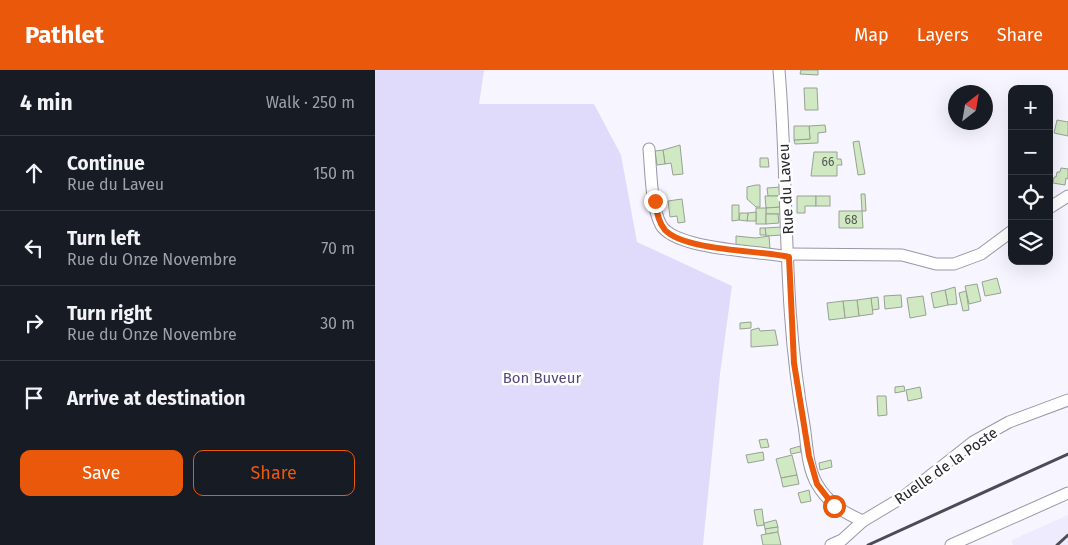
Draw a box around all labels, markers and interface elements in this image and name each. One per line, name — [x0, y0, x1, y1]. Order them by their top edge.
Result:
text: Pathlet — [25, 21, 104, 49]
text: Map — [854, 24, 889, 46]
text: Layers — [917, 24, 969, 46]
text: Share — [997, 24, 1043, 46]
north arrow — [948, 85, 993, 130]
map controls — [1008, 85, 1053, 265]
button: + — [1008, 85, 1053, 130]
text: 4 min — [20, 90, 73, 116]
text: Walk · 250 m — [266, 93, 355, 112]
button: − — [1008, 130, 1053, 175]
street label: Rue du Laveu — [775, 143, 797, 235]
text: Continue — [67, 152, 145, 175]
house number: 66 — [822, 155, 834, 169]
icon: ahead — [20, 159, 48, 187]
text: 150 m — [313, 164, 355, 183]
text: Rue du Laveu — [67, 175, 164, 194]
button: locate — [1008, 175, 1053, 220]
route end — [644, 190, 667, 213]
house number: 68 — [844, 213, 858, 227]
button: layers — [1008, 220, 1053, 265]
text: Turn left — [67, 227, 141, 250]
icon: left — [20, 234, 48, 262]
text: 70 m — [321, 239, 355, 258]
text: Rue du Onze Novembre — [67, 250, 237, 269]
text: Turn right — [67, 302, 152, 325]
icon: right — [20, 309, 48, 337]
text: 30 m — [320, 314, 355, 333]
text: Rue du Onze Novembre — [67, 325, 237, 344]
park label: Bon Buveur — [503, 369, 581, 387]
icon: arrive — [20, 384, 48, 412]
text: Arrive at destination — [67, 387, 246, 410]
street label: Ruelle de la Poste — [891, 424, 1001, 508]
button: Save — [20, 450, 183, 496]
button: Share — [193, 450, 355, 496]
route start — [823, 495, 846, 518]

